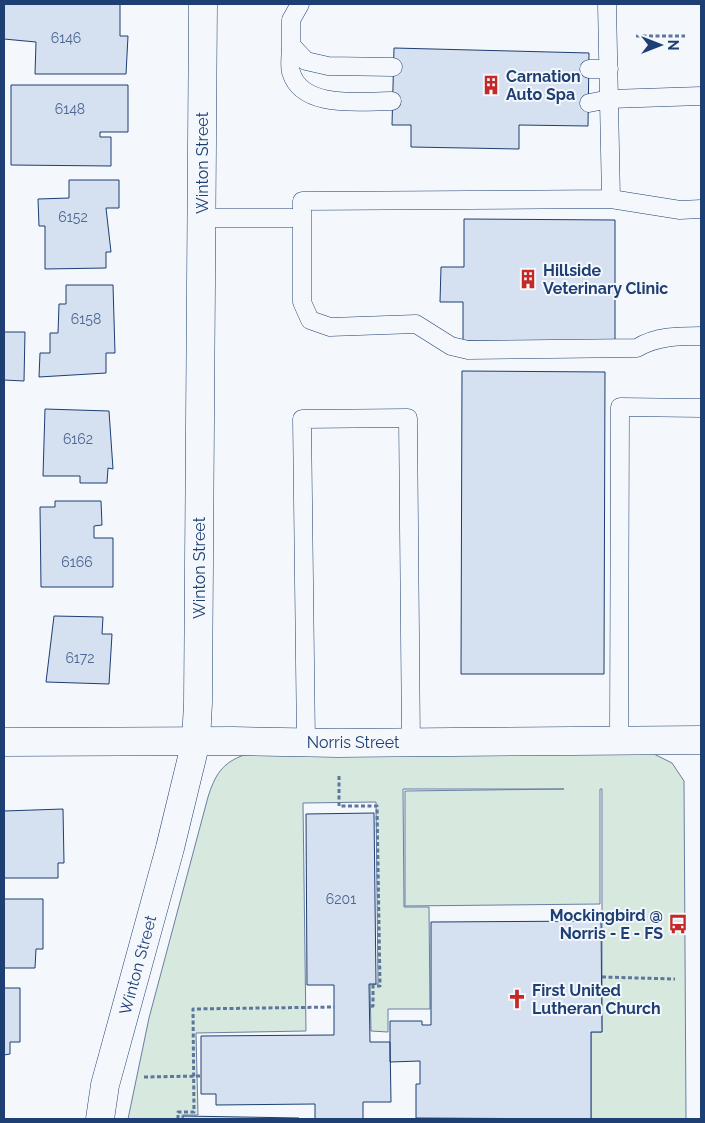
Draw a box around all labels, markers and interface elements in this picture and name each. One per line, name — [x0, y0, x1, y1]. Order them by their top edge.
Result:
north arrow — [635, 20, 685, 70]
house number: 6146 — [51, 30, 81, 46]
text: N — [665, 40, 681, 50]
place label: Carnation Auto Spa — [506, 67, 581, 104]
building icon: Carnation Auto Spa — [480, 74, 502, 96]
house number: 6148 — [55, 101, 85, 117]
street label: Winton Street — [193, 111, 212, 214]
house number: 6152 — [58, 209, 88, 225]
place label: Hillside Veterinary Clinic — [543, 261, 668, 298]
building icon: Hillside Veterinary Clinic — [517, 268, 539, 290]
house number: 6158 — [71, 311, 101, 327]
house number: 6162 — [63, 431, 93, 447]
street label: Winton Street — [190, 516, 209, 619]
house number: 6166 — [61, 554, 93, 570]
house number: 6172 — [65, 650, 95, 666]
street label: Norris Street — [307, 733, 400, 752]
house number: 6201 — [326, 891, 356, 907]
place label: Mockingbird @ Norris - E - FS — [550, 906, 663, 943]
street label: Winton Street — [116, 913, 161, 1017]
bus stop icon: Mockingbird @ Norris - E - FS — [667, 913, 689, 935]
place label: First United Lutheran Church — [532, 981, 661, 1018]
church icon: First United Lutheran Church — [506, 988, 528, 1010]

